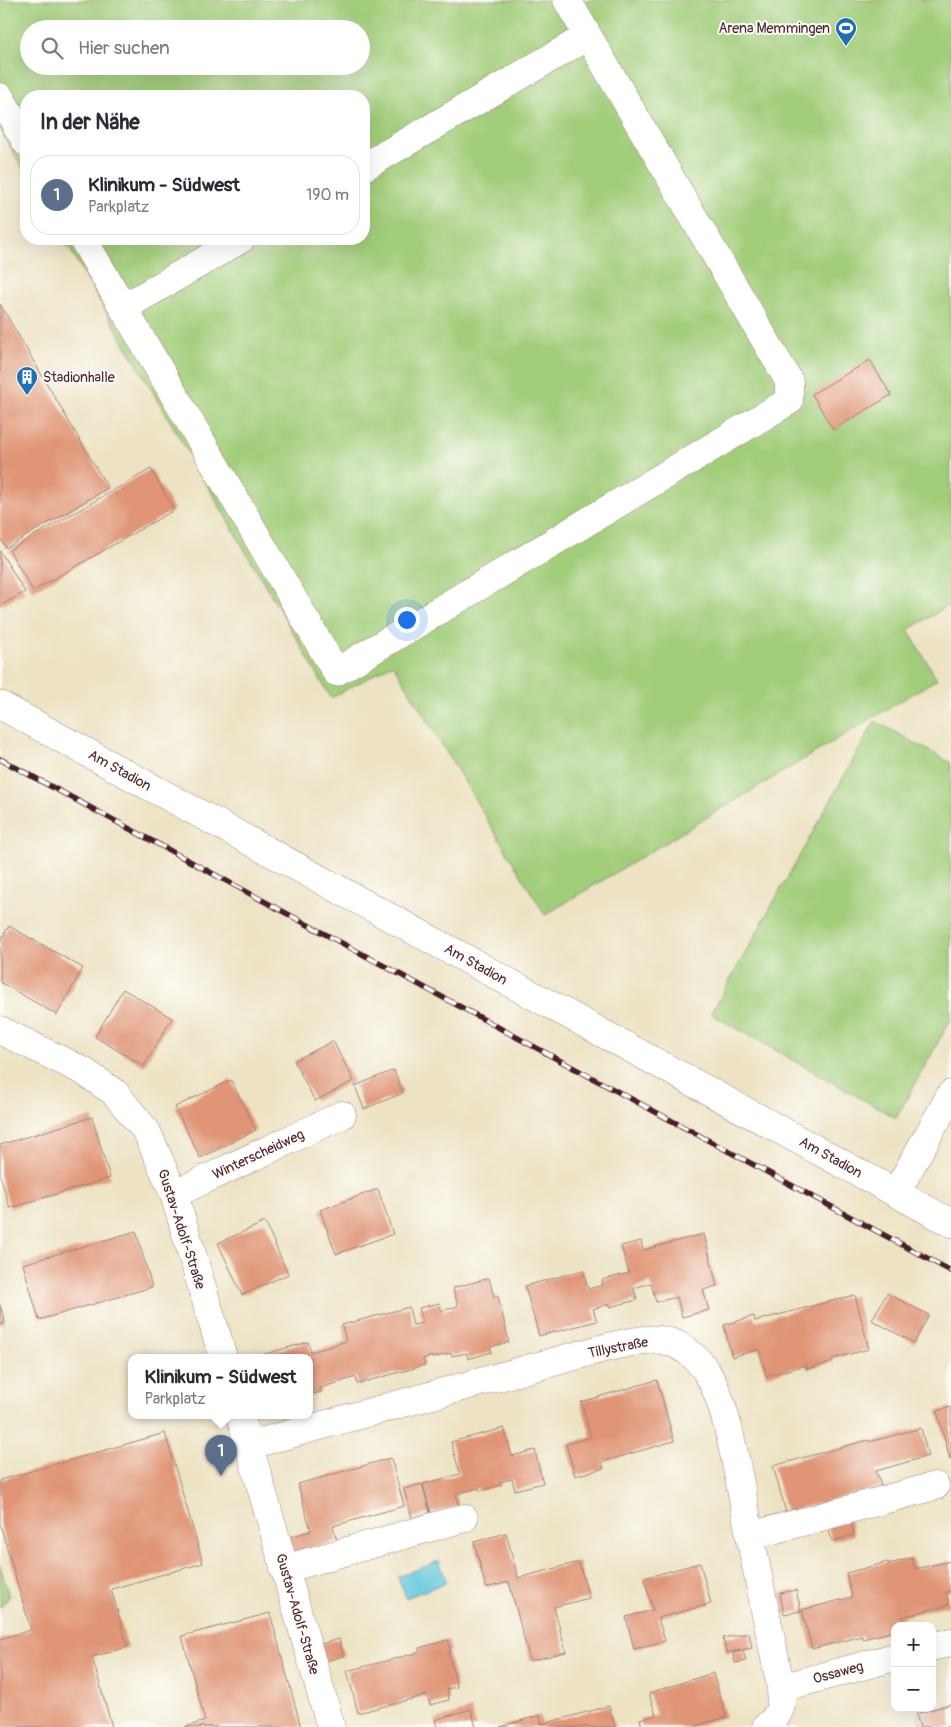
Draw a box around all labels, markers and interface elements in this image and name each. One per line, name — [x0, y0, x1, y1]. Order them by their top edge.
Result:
sports icon: Arena Memmingen — [834, 16, 858, 47]
search box — [20, 20, 370, 75]
place label: Arena Memmingen — [719, 20, 830, 37]
icon: search — [38, 34, 66, 62]
text: Hier suchen — [78, 36, 170, 60]
text: In der Nähe — [40, 109, 140, 136]
text: Klinikum - Südwest — [88, 173, 240, 197]
text: 1 — [54, 185, 60, 205]
text: 190 m — [306, 185, 349, 205]
text: Parkplatz — [88, 197, 149, 217]
building icon: Stadionhalle — [15, 365, 39, 396]
place label: Stadionhalle — [43, 369, 115, 386]
your location — [394, 607, 420, 633]
street label: Am Stadion — [85, 746, 154, 795]
street label: Am Stadion — [441, 940, 510, 989]
street label: Winterscheidweg — [210, 1126, 307, 1183]
street label: Am Stadion — [796, 1133, 865, 1182]
street label: Gustav-Adolf-Straße — [154, 1167, 209, 1291]
street label: Tillystraße — [587, 1333, 650, 1362]
popup — [128, 1354, 313, 1419]
text: Klinikum - Südwest — [144, 1365, 297, 1389]
text: Parkplatz — [144, 1389, 206, 1409]
pin: 1 — [205, 1435, 237, 1476]
street label: Gustav-Adolf-Straße — [272, 1552, 323, 1677]
map controls — [891, 1622, 936, 1712]
button: + — [891, 1622, 936, 1667]
street label: Ossaweg — [811, 1658, 865, 1687]
button: − — [891, 1667, 936, 1712]

